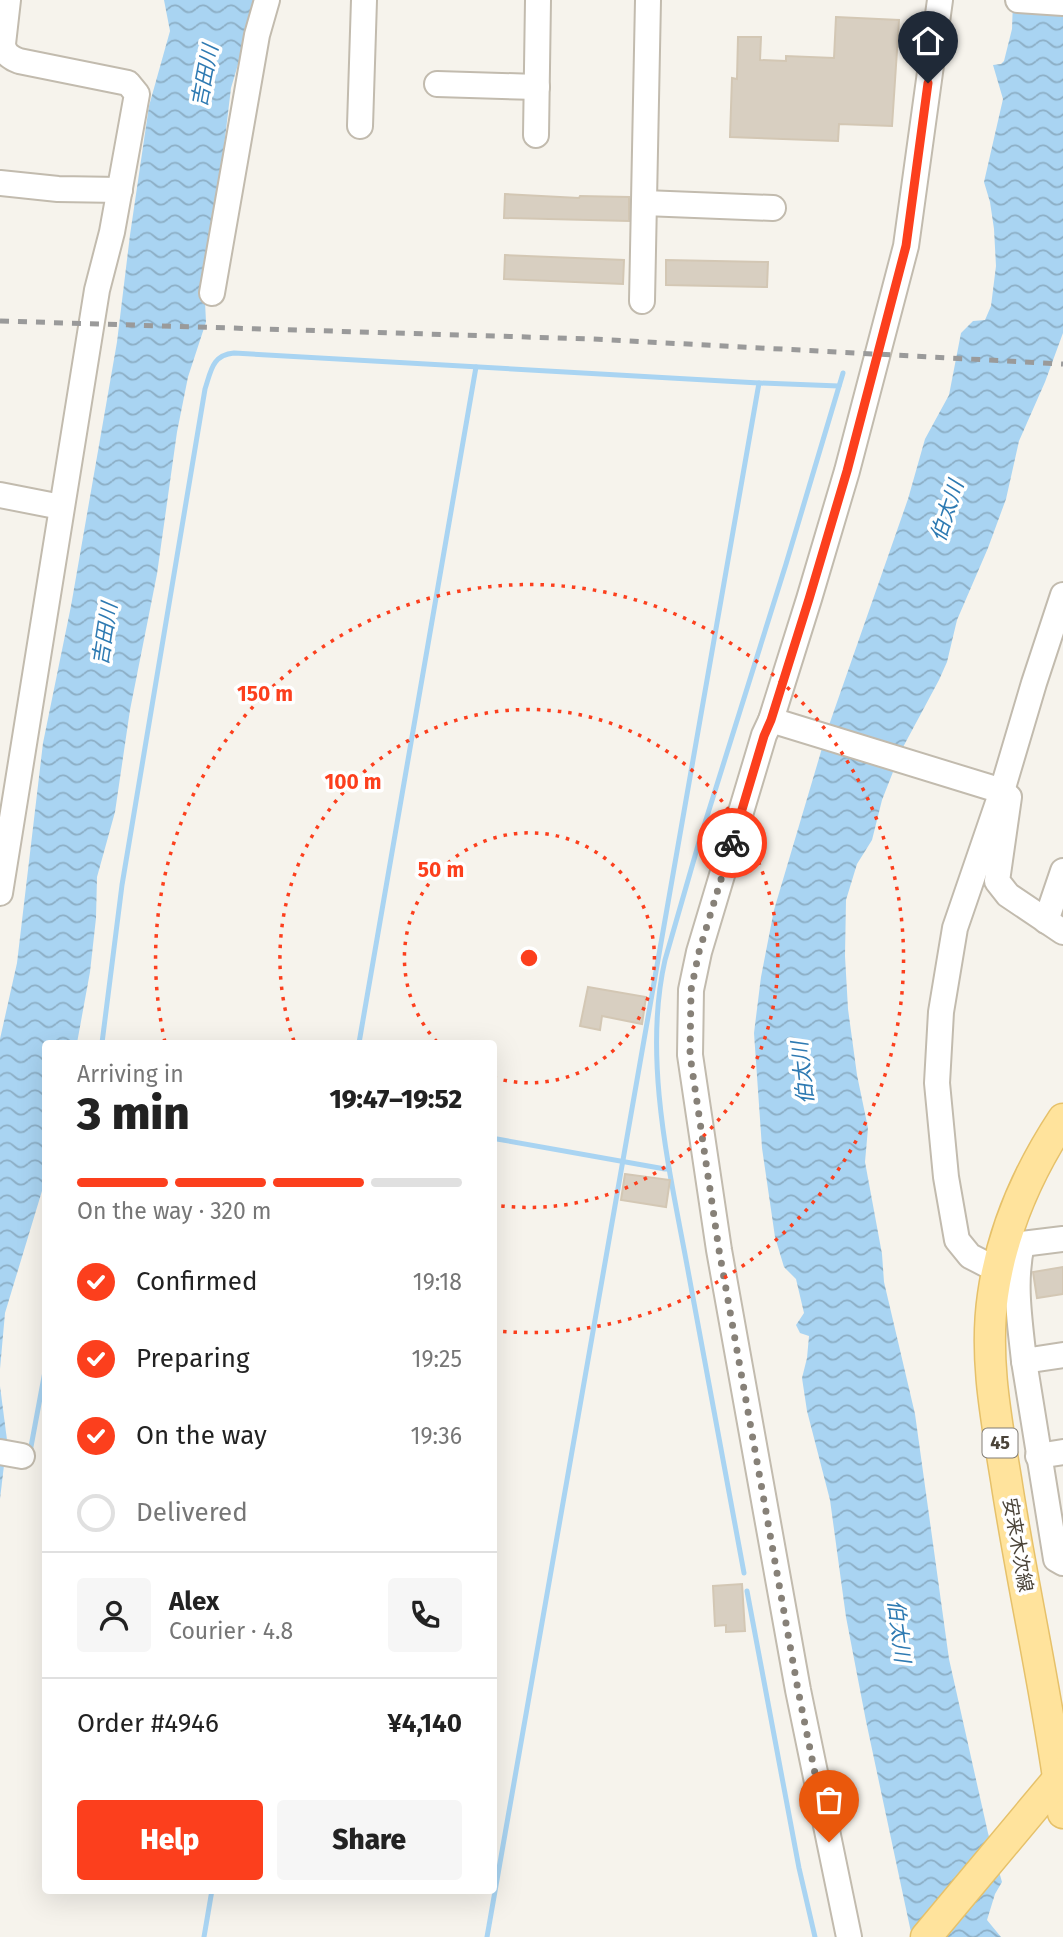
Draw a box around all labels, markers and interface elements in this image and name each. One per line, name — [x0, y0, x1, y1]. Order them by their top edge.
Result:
pin — [898, 11, 958, 83]
icon: home — [909, 22, 947, 60]
water label: 吉田川 — [186, 41, 224, 109]
water label: 伯太川 — [925, 475, 970, 545]
water label: 吉田川 — [87, 599, 123, 667]
text: 150 m — [237, 681, 293, 707]
text: 100 m — [324, 769, 382, 795]
courier — [697, 808, 767, 878]
icon: bike — [713, 824, 751, 862]
text: 50 m — [418, 857, 464, 883]
centre of rings — [517, 946, 541, 970]
water label: 伯太川 — [787, 1038, 819, 1106]
text: Arriving in — [77, 1060, 184, 1088]
text: 19:47–19:52 — [329, 1084, 462, 1115]
text: 3 min — [77, 1086, 190, 1141]
text: On the way · 320 m — [77, 1197, 272, 1225]
icon: check — [77, 1263, 115, 1301]
text: Confirmed — [136, 1266, 257, 1297]
text: 19:18 — [413, 1268, 462, 1296]
icon: check — [77, 1340, 115, 1378]
text: Preparing — [136, 1343, 249, 1374]
text: 19:25 — [412, 1345, 462, 1373]
icon: check — [77, 1417, 115, 1455]
text: On the way — [136, 1420, 267, 1451]
text: 19:36 — [411, 1422, 462, 1450]
road number: 45 — [982, 1428, 1018, 1458]
street label: 安来木次線 — [998, 1496, 1038, 1594]
text: Delivered — [136, 1497, 248, 1528]
button: person — [77, 1578, 151, 1652]
button: phone — [388, 1578, 462, 1652]
text: Alex — [169, 1586, 219, 1617]
water label: 伯太川 — [882, 1598, 916, 1666]
text: Courier · 4.8 — [169, 1617, 293, 1645]
text: Order #4946 — [77, 1708, 219, 1739]
text: ¥4,140 — [387, 1708, 462, 1739]
pin — [799, 1770, 859, 1842]
icon: bag — [810, 1781, 848, 1819]
button: Help — [77, 1800, 263, 1880]
button: Share — [277, 1800, 462, 1880]

